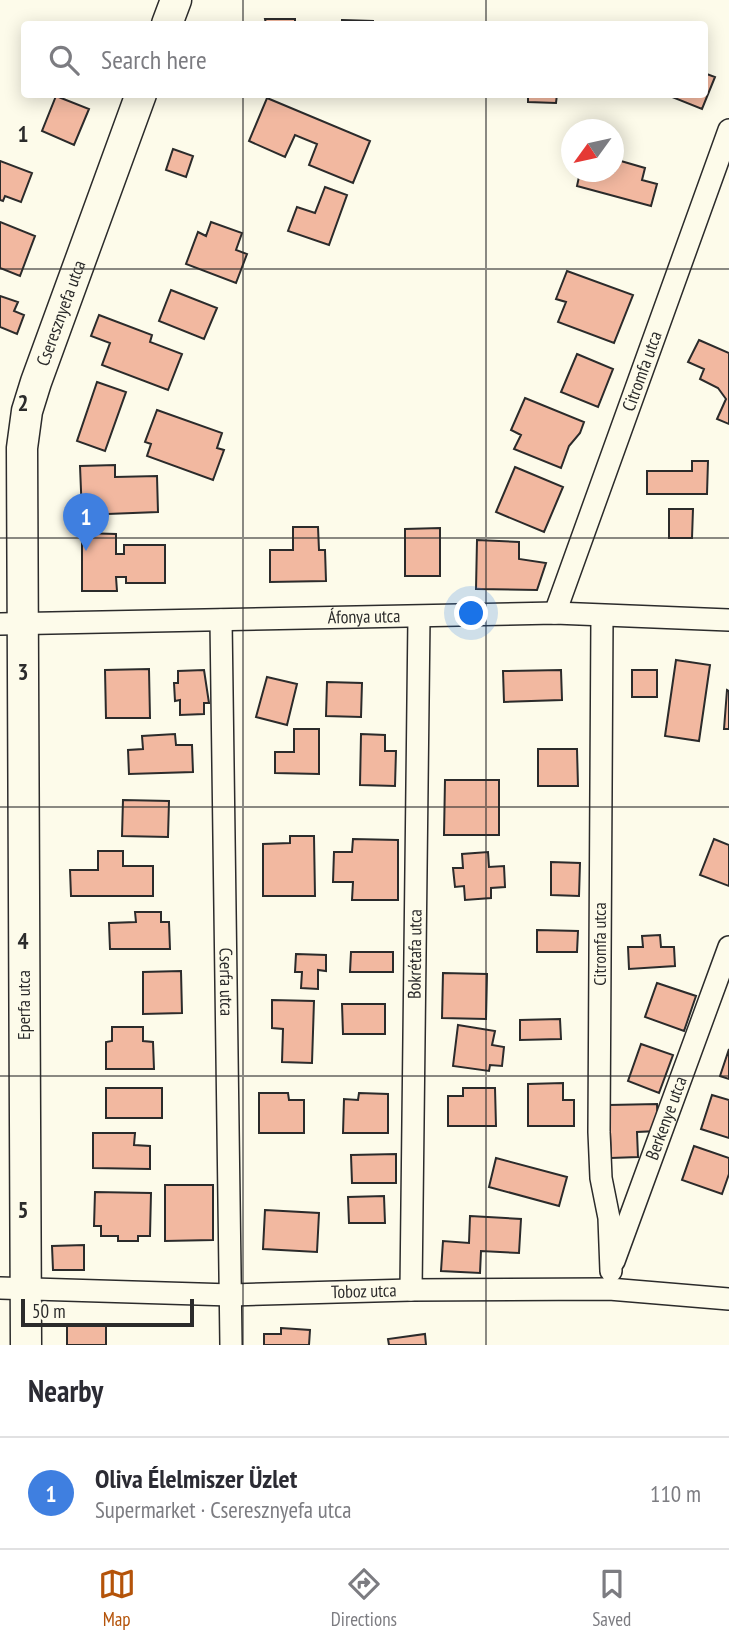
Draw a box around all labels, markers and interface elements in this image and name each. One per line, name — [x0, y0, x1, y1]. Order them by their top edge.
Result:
search box — [21, 21, 708, 98]
icon: search — [45, 41, 83, 79]
text: Search here — [101, 43, 207, 76]
text: 1 — [18, 119, 29, 148]
north arrow — [561, 119, 624, 182]
street label: Cseresznyefa utca — [31, 257, 90, 369]
street label: Citromfa utca — [617, 328, 667, 414]
text: 2 — [18, 388, 29, 417]
pin: 1 — [63, 493, 109, 551]
your location — [454, 596, 488, 630]
street label: Áfonya utca — [327, 604, 401, 629]
text: 3 — [18, 657, 29, 686]
street label: Citromfa utca — [588, 902, 611, 986]
street label: Bokrétafa utca — [402, 909, 427, 999]
text: 4 — [18, 926, 29, 955]
street label: Cserfa utca — [215, 948, 238, 1016]
street label: Eperfa utca — [12, 970, 35, 1040]
street label: Berkenye utca — [640, 1073, 692, 1163]
text: 5 — [18, 1195, 29, 1224]
street label: Toboz utca — [331, 1278, 397, 1303]
scale bar — [21, 1296, 194, 1328]
text: 50 m — [32, 1299, 66, 1323]
text: Nearby — [28, 1371, 103, 1410]
text: Oliva Élelmiszer Üzlet — [95, 1462, 297, 1495]
text: 1 — [46, 1479, 57, 1508]
text: 110 m — [650, 1479, 701, 1508]
text: Supermarket · Cseresznyefa utca — [95, 1495, 351, 1524]
tab: Map — [98, 1565, 136, 1631]
tab: Directions — [331, 1565, 397, 1631]
tab: Saved — [592, 1565, 631, 1631]

